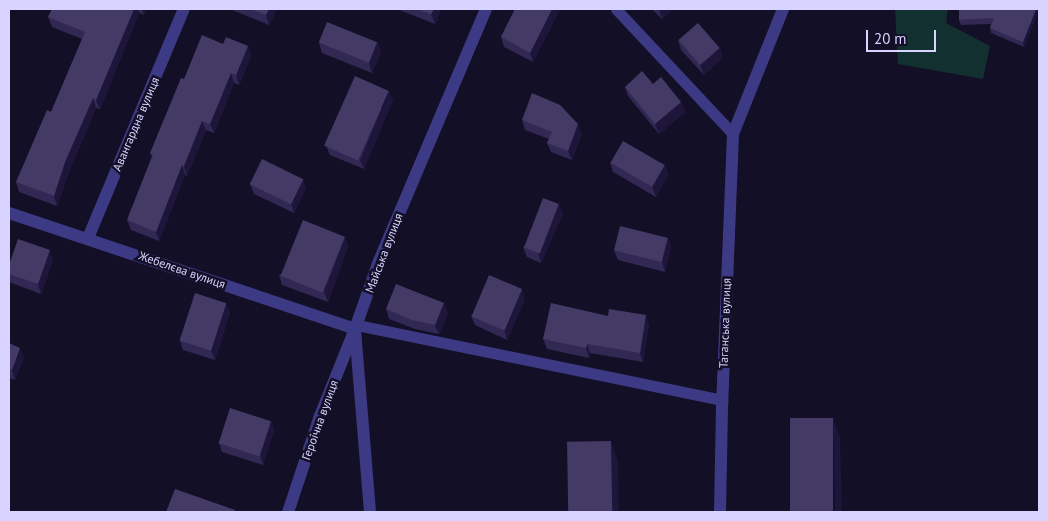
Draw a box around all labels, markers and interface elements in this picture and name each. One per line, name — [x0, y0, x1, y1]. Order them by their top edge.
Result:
scale bar — [868, 20, 938, 52]
text: 20 m — [874, 29, 907, 48]
street label: Авангардна вулиця — [110, 75, 162, 173]
street label: Майська вулиця — [362, 211, 406, 295]
street label: Жебелєва вулиця — [137, 248, 227, 292]
street label: Таганська вулиця — [716, 278, 734, 368]
street label: Героїчна вулиця — [299, 378, 341, 462]

